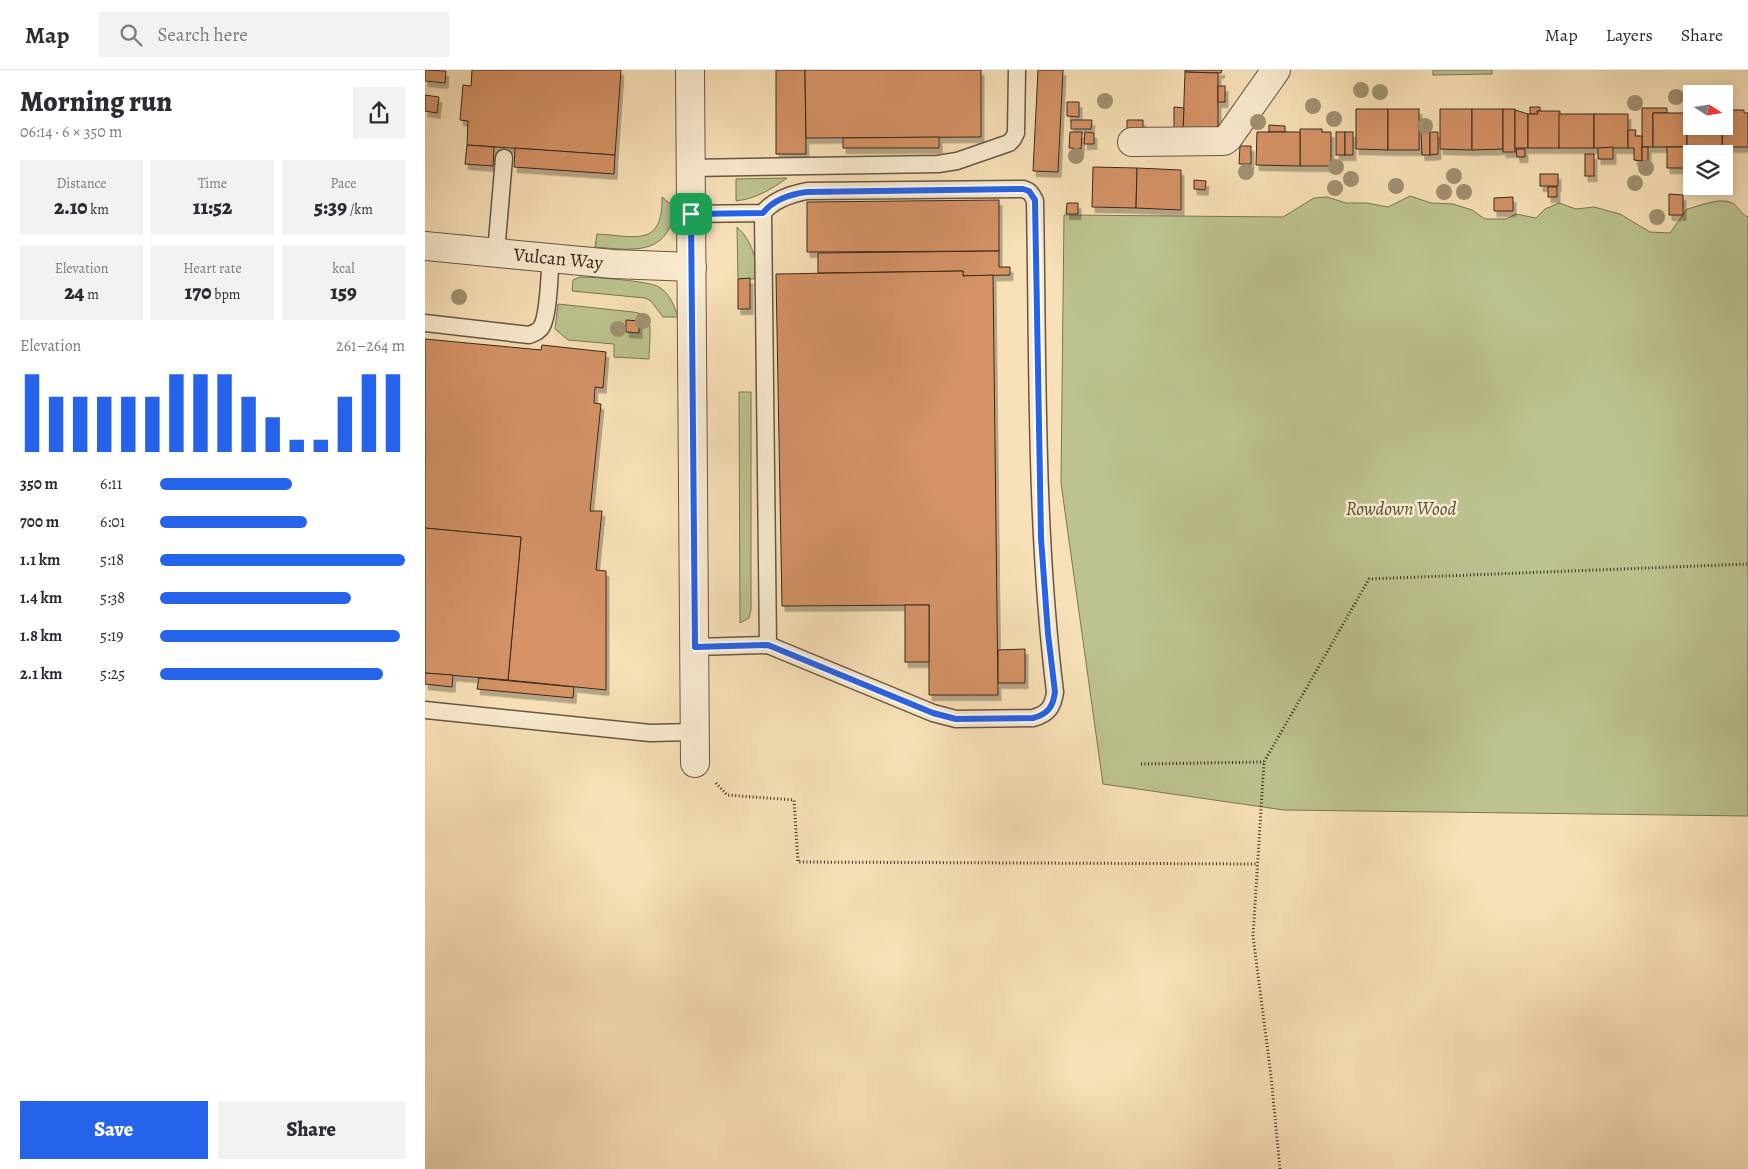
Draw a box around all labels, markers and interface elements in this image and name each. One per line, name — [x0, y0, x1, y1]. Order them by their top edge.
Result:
search box — [99, 12, 449, 57]
text: Map — [25, 19, 69, 51]
icon: search — [117, 21, 145, 49]
text: Search here — [157, 22, 248, 48]
text: Map — [1545, 23, 1578, 47]
text: Layers — [1606, 23, 1653, 47]
text: Share — [1681, 23, 1723, 47]
text: Morning run — [20, 83, 172, 121]
north arrow — [1683, 85, 1733, 135]
map controls — [1683, 85, 1733, 195]
button: share — [353, 87, 405, 139]
text: 06:14 · 6 × 350 m — [20, 121, 122, 143]
button: layers — [1683, 145, 1733, 195]
text: Distance — [56, 174, 107, 193]
text: Time — [198, 174, 227, 193]
text: Pace — [331, 174, 356, 193]
text: 2.10 — [54, 193, 88, 221]
text: 11:52 — [193, 193, 232, 221]
text: 5:39 — [314, 193, 347, 221]
pin — [670, 193, 712, 235]
text: km — [88, 200, 109, 219]
text: /km — [347, 200, 373, 219]
icon: arrive — [677, 200, 705, 228]
street label: Vulcan Way — [511, 241, 605, 276]
text: Elevation — [55, 259, 108, 278]
text: Heart rate — [183, 259, 242, 278]
text: kcal — [332, 259, 355, 278]
text: 24 — [64, 278, 84, 306]
text: 170 — [185, 278, 212, 306]
text: 159 — [330, 278, 357, 306]
text: m — [84, 285, 99, 304]
text: bpm — [212, 285, 240, 304]
text: Elevation — [20, 335, 81, 357]
text: 261–264 m — [336, 335, 405, 357]
text: 350 m — [20, 473, 58, 495]
text: 6:11 — [100, 473, 122, 495]
park label: Rowdown Wood — [1346, 496, 1457, 522]
text: 700 m — [20, 511, 59, 533]
text: 6:01 — [100, 511, 125, 533]
text: 1.1 km — [20, 549, 60, 571]
text: 5:18 — [100, 549, 124, 571]
text: 1.4 km — [20, 587, 62, 609]
text: 5:38 — [100, 587, 125, 609]
text: 1.8 km — [20, 625, 62, 647]
text: 5:19 — [100, 625, 123, 647]
text: 2.1 km — [20, 663, 62, 685]
text: 5:25 — [100, 663, 125, 685]
button: Save — [20, 1101, 208, 1159]
button: Share — [218, 1101, 405, 1159]

